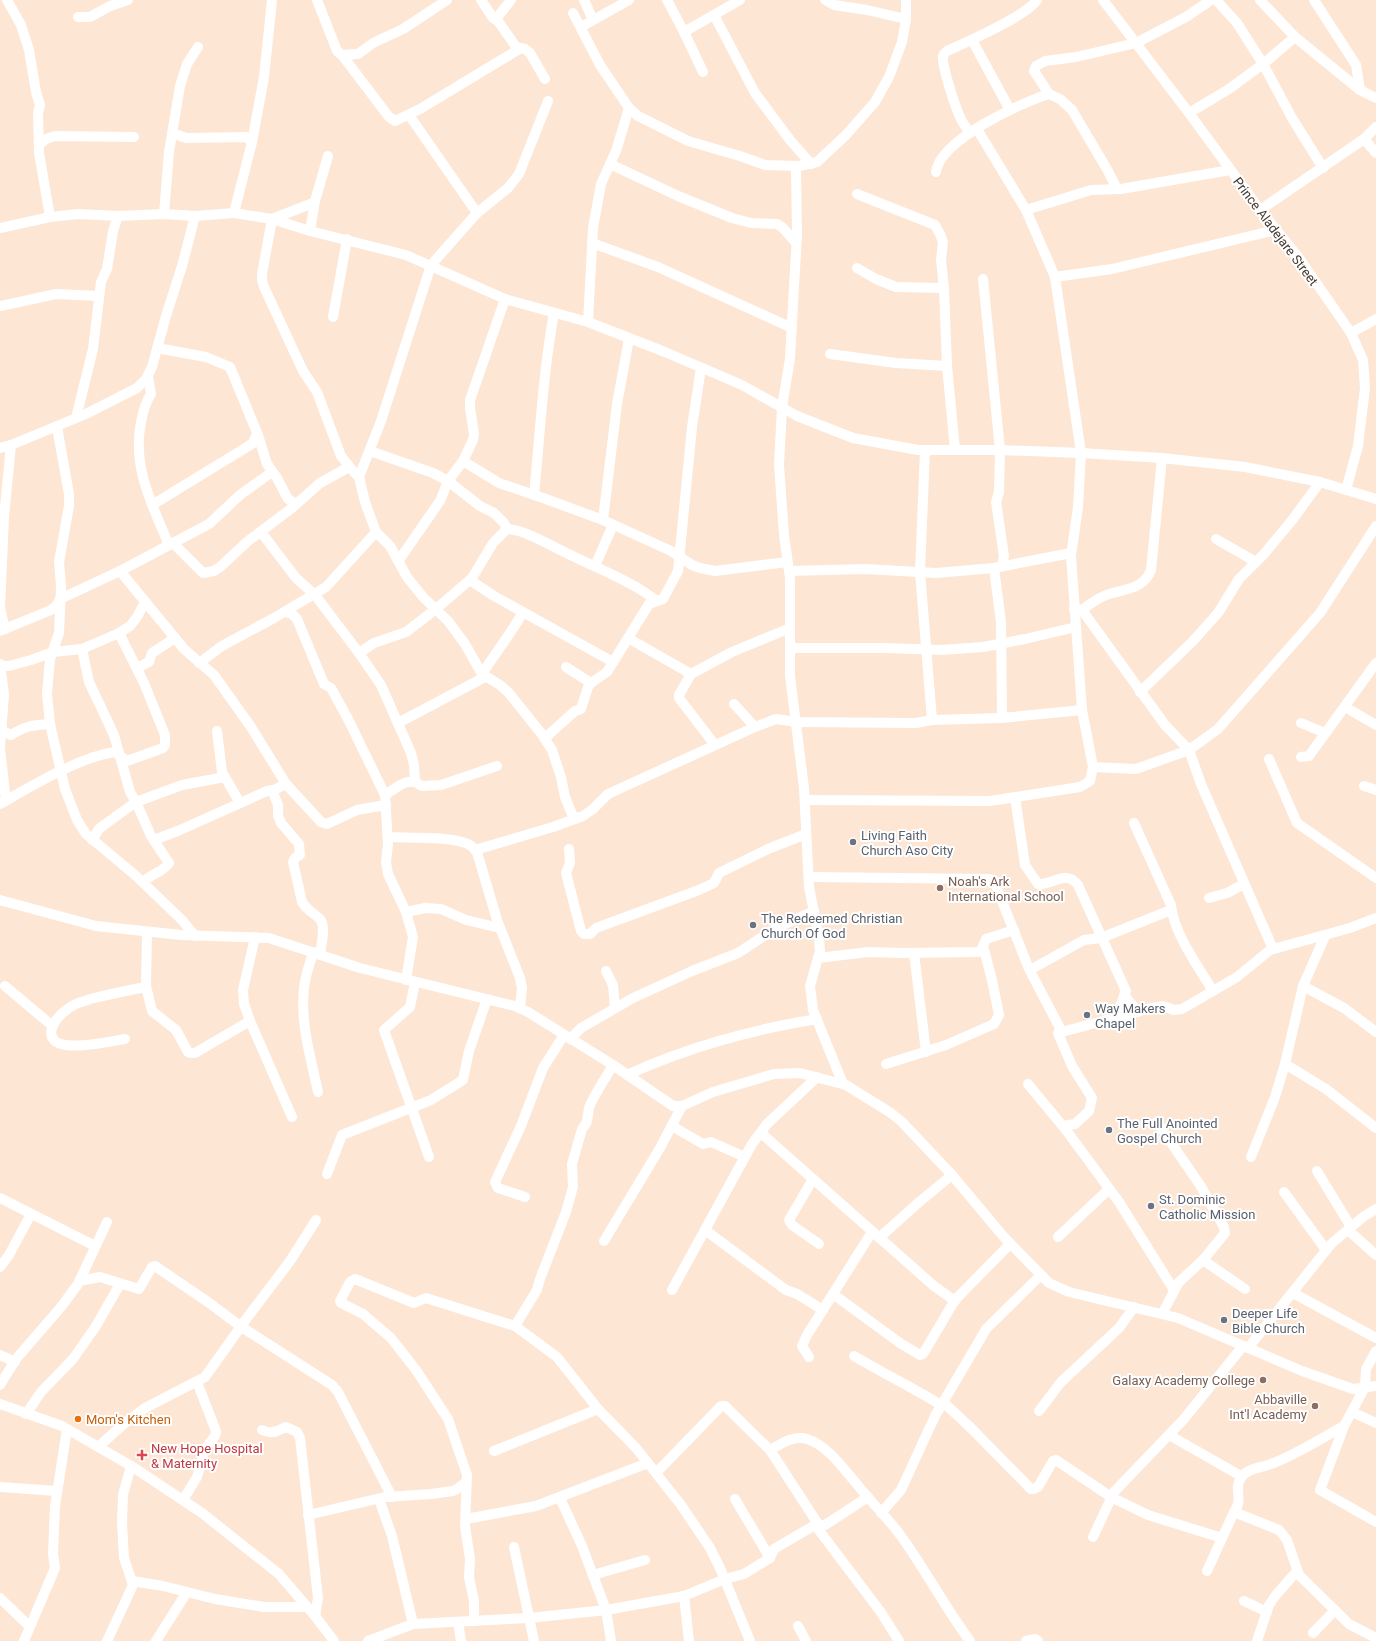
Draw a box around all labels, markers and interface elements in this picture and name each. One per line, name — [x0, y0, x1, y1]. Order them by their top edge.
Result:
street label: Prince Aladejare Street — [1230, 174, 1321, 288]
place label: Living Faith Church Aso City — [861, 828, 953, 858]
marker: Living Faith Church Aso City — [848, 837, 858, 847]
place label: Noah's Ark International School — [948, 874, 1064, 904]
marker: Noah's Ark International School — [935, 883, 945, 893]
place label: The Redeemed Christian Church Of God — [761, 911, 902, 941]
marker: The Redeemed Christian Church Of God — [748, 920, 758, 930]
place label: Way Makers Chapel — [1095, 1001, 1166, 1031]
marker: Way Makers Chapel — [1082, 1010, 1092, 1020]
place label: The Full Anointed Gospel Church — [1117, 1116, 1218, 1146]
marker: The Full Anointed Gospel Church — [1104, 1125, 1114, 1135]
place label: St. Dominic Catholic Mission — [1159, 1192, 1255, 1222]
marker: St. Dominic Catholic Mission — [1146, 1201, 1156, 1211]
place label: Deeper Life Bible Church — [1232, 1306, 1305, 1336]
marker: Deeper Life Bible Church — [1219, 1315, 1229, 1325]
place label: Galaxy Academy College — [1112, 1373, 1255, 1388]
marker: Galaxy Academy College — [1258, 1375, 1268, 1385]
place label: Abbaville Int'l Academy — [1229, 1392, 1307, 1422]
marker: Abbaville Int'l Academy — [1310, 1401, 1320, 1411]
place label: Mom's Kitchen — [86, 1412, 171, 1427]
marker: Mom's Kitchen — [73, 1414, 83, 1424]
place label: New Hope Hospital & Maternity — [151, 1441, 263, 1471]
marker: New Hope Hospital & Maternity — [136, 1449, 148, 1461]

